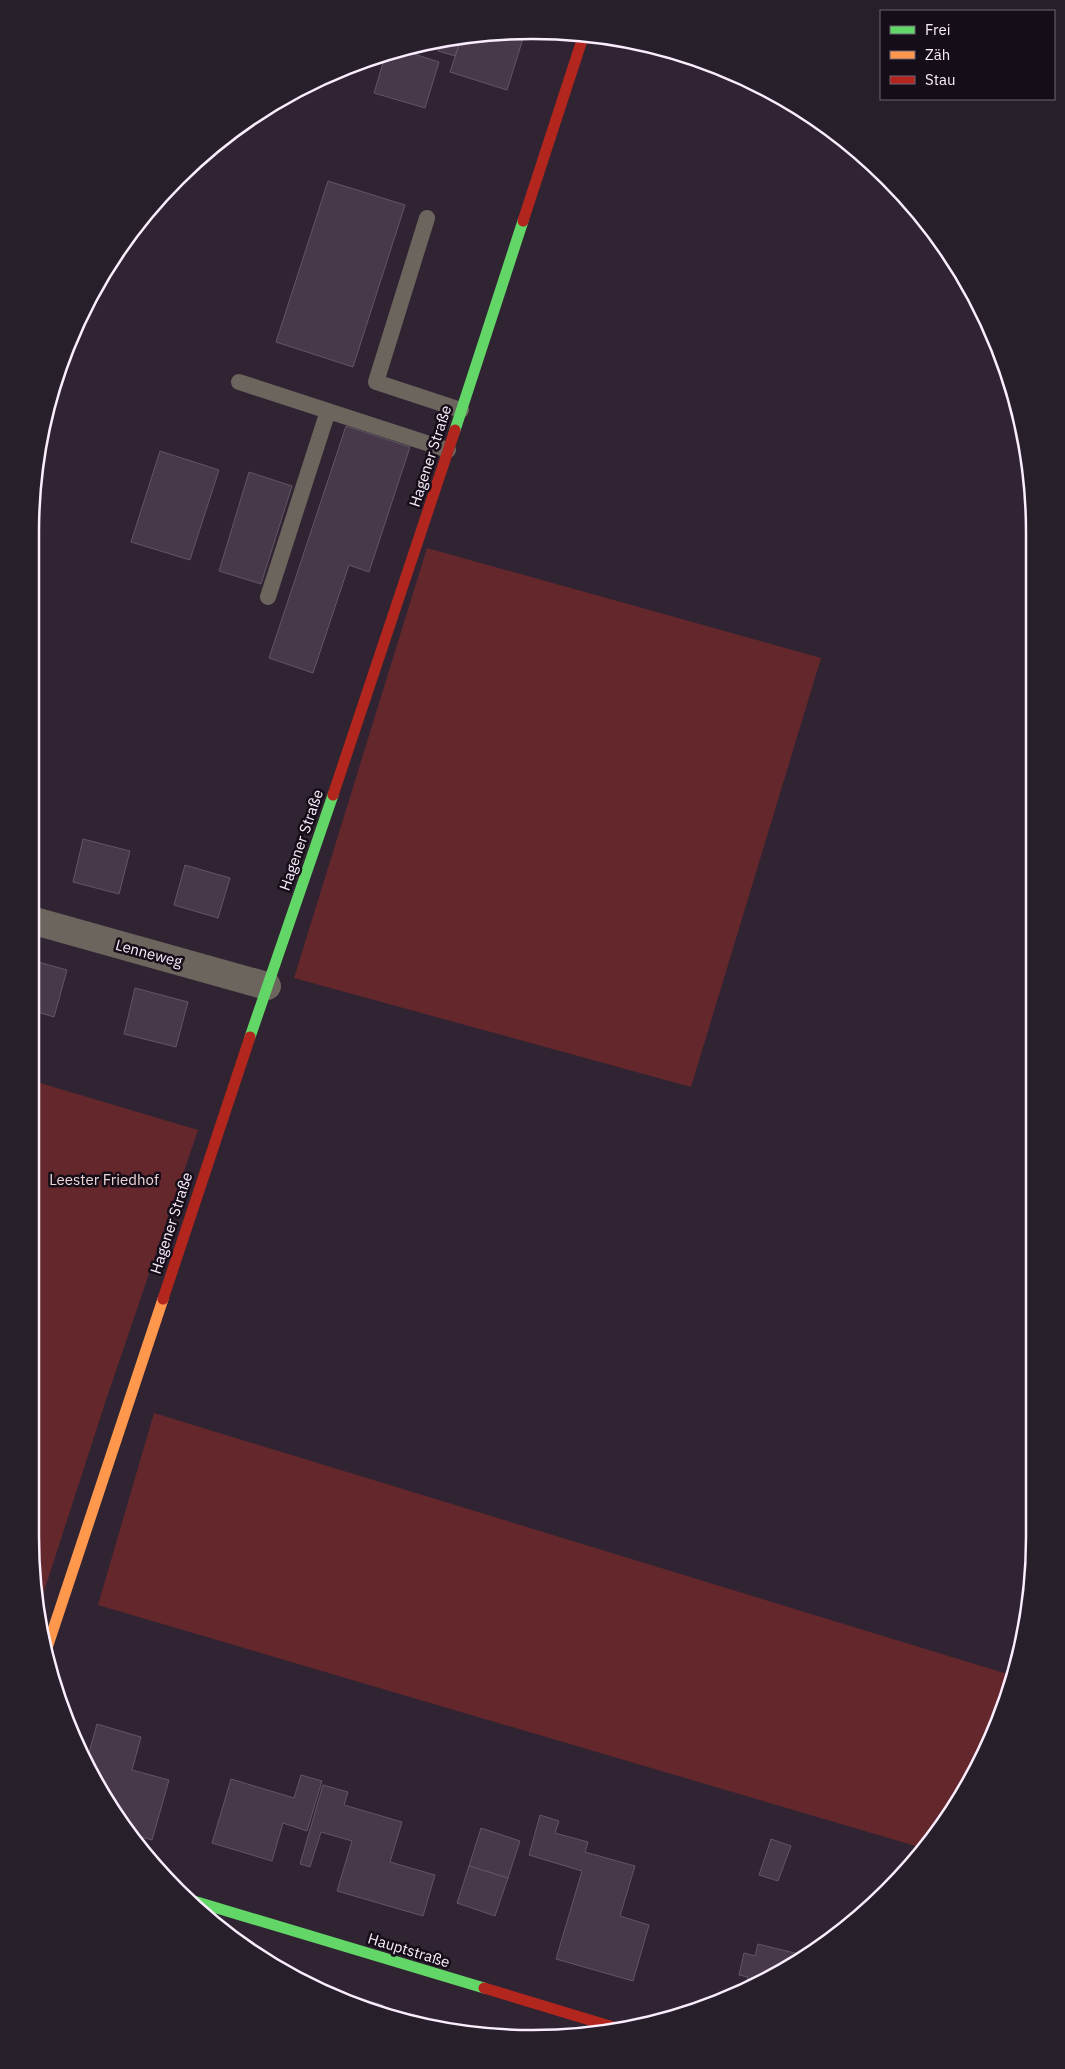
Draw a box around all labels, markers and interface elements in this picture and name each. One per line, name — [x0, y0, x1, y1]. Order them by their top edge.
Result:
legend — [880, 10, 1055, 100]
text: Frei — [925, 20, 951, 39]
text: Zäh — [925, 45, 950, 64]
text: Stau — [925, 70, 956, 89]
street label: Hagener Straße — [405, 403, 455, 509]
street label: Hagener Straße — [275, 787, 327, 893]
street label: Lenneweg — [114, 935, 185, 971]
park label: Leester Friedhof — [49, 1170, 159, 1189]
street label: Hagener Straße — [146, 1170, 196, 1276]
street label: Hauptstraße — [366, 1929, 452, 1971]

